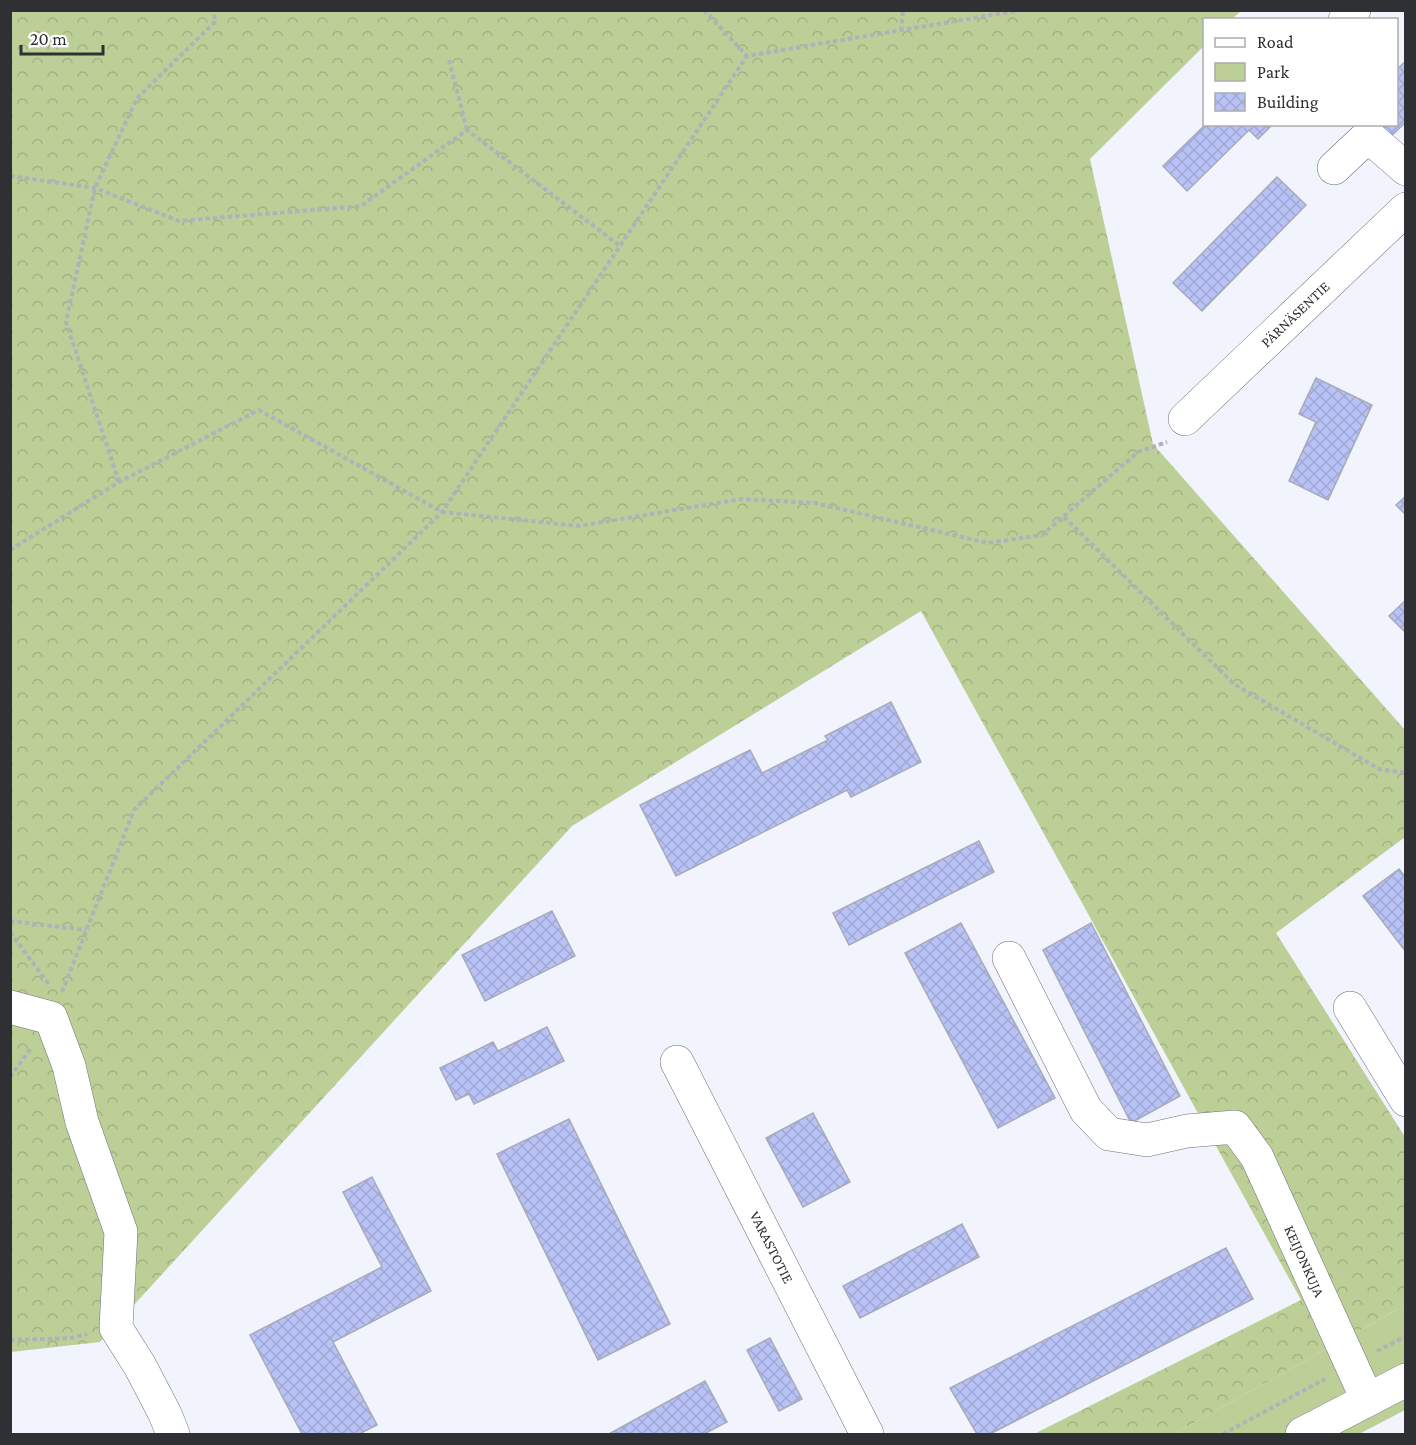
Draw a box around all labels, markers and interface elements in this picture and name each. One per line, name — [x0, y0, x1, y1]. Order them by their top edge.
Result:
scale bar — [21, 18, 104, 56]
legend — [1203, 18, 1398, 126]
text: 20 m — [30, 29, 67, 49]
text: Road — [1257, 32, 1294, 52]
text: Park — [1257, 62, 1289, 82]
text: Building — [1257, 92, 1319, 112]
street label: PÄRNÄSENTIE — [1258, 278, 1333, 350]
street label: VARASTOTIE — [747, 1209, 797, 1286]
street label: KEIJONKUJA — [1281, 1223, 1328, 1300]

